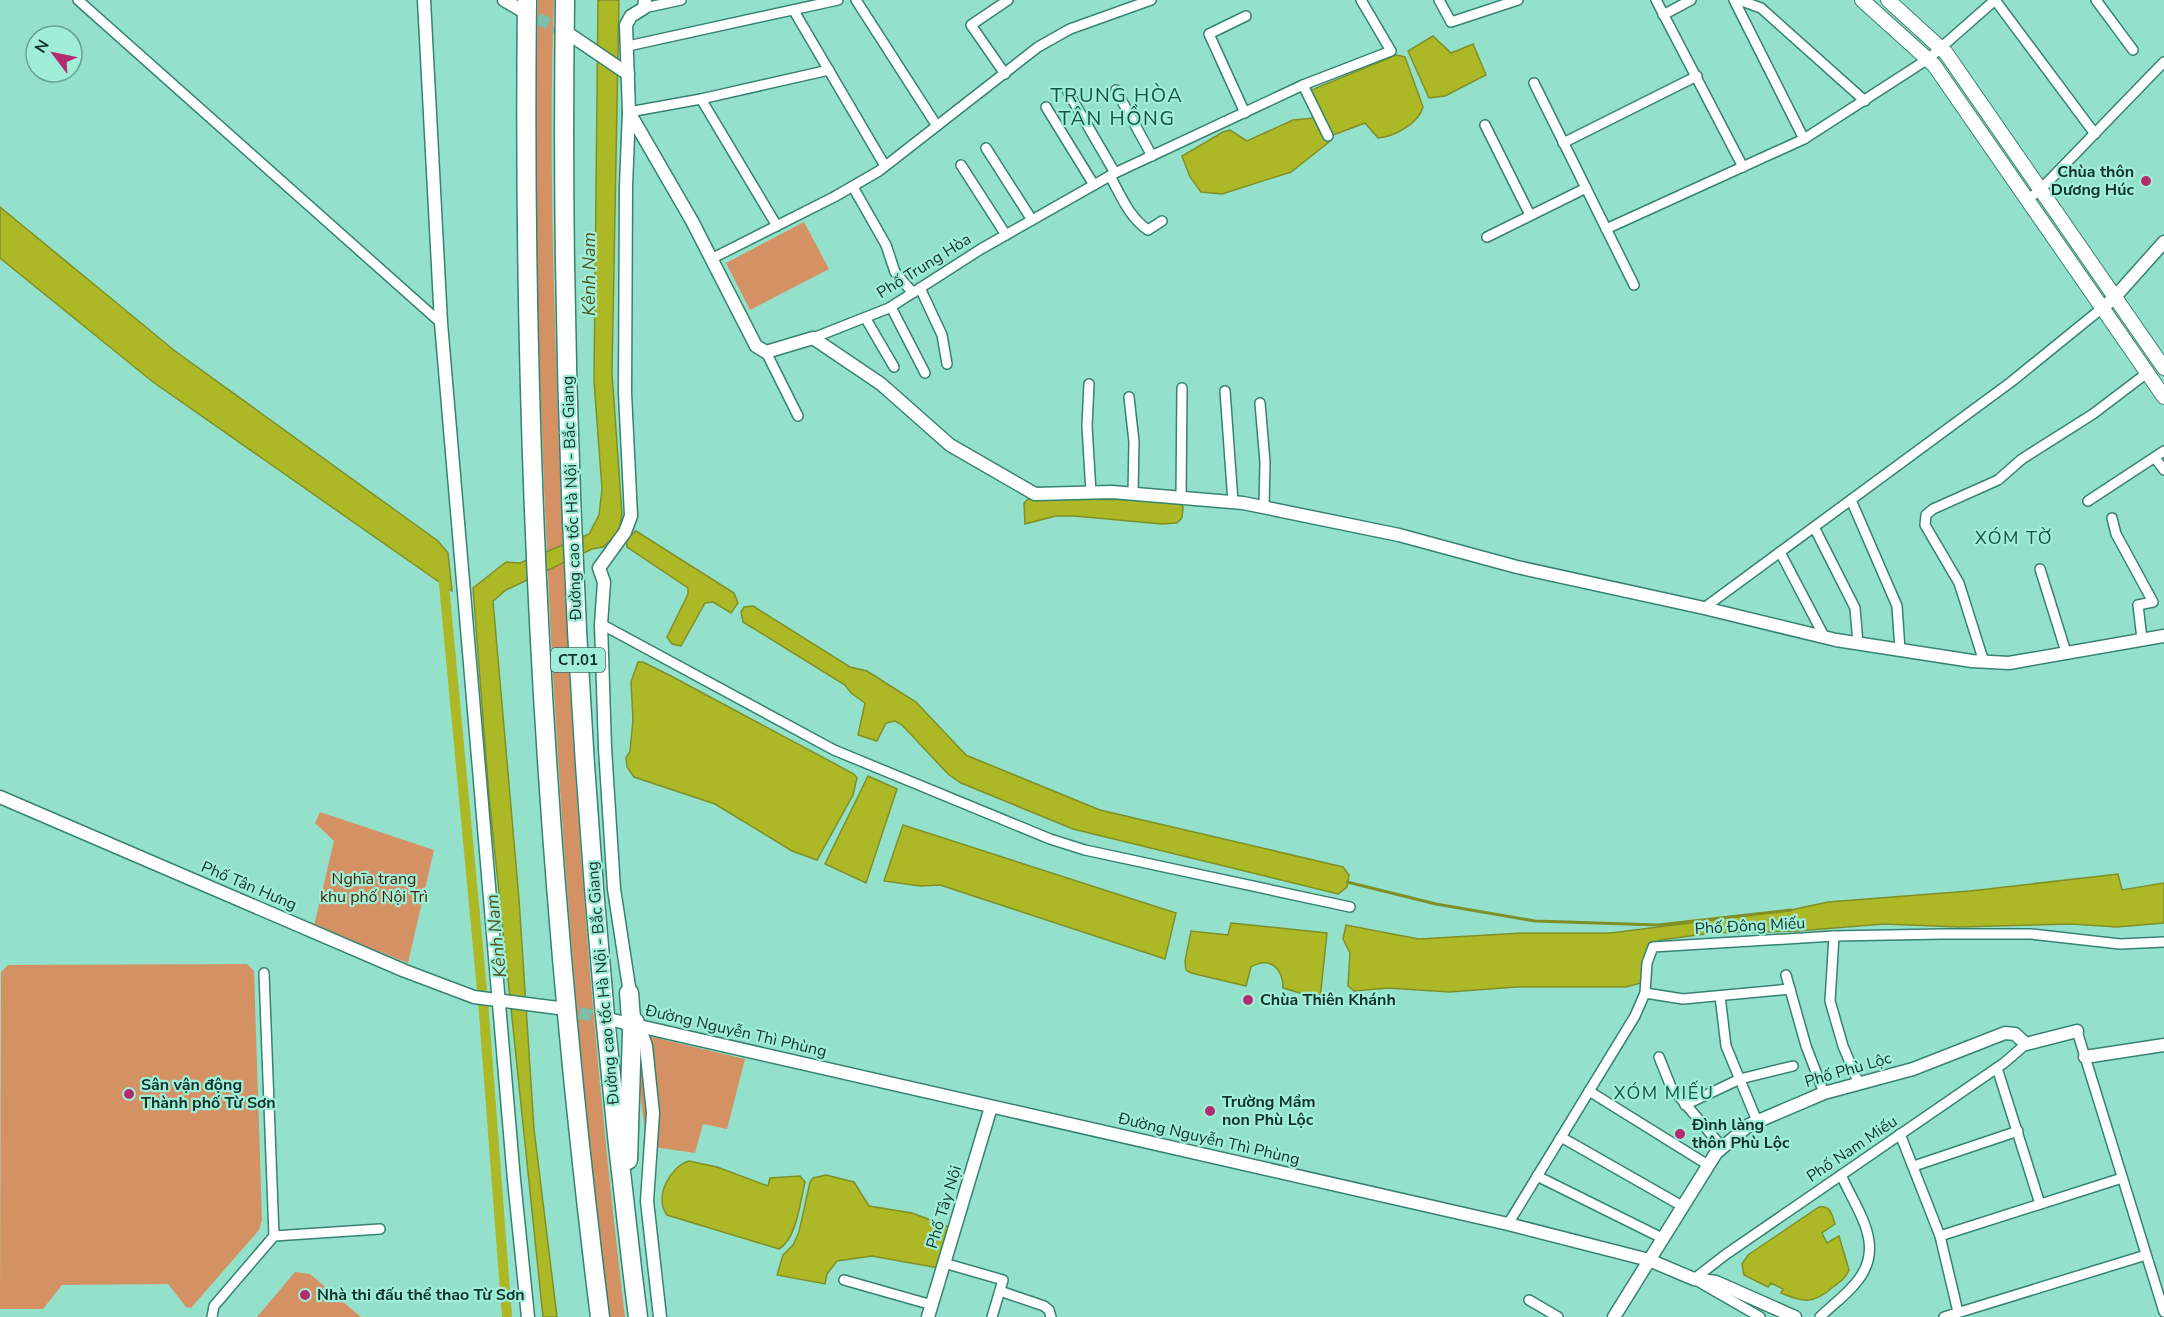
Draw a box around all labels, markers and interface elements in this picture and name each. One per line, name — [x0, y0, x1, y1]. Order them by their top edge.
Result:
north arrow — [24, 24, 84, 84]
text: N — [30, 36, 55, 57]
district label: TRUNG HÒA TÂN HỒNG — [1051, 82, 1183, 132]
place label: Chùa thôn Dương Húc — [2051, 161, 2134, 201]
marker: Chùa thôn Dương Húc — [2139, 174, 2153, 188]
street label: Phố Trung Hòa — [873, 228, 975, 304]
water label: Kênh Nam — [577, 232, 601, 316]
street label: Đường cao tốc Hà Nội - Bắc Giang — [557, 375, 587, 622]
district label: XÓM TỜ — [1975, 526, 2053, 550]
road number: CT.01 — [551, 648, 605, 672]
street label: Phố Tân Hưng — [198, 856, 300, 916]
street label: Đường cao tốc Hà Nội - Bắc Giang — [581, 860, 625, 1107]
park label: Nghĩa trang khu phố Nội Trì — [320, 868, 428, 908]
water label: Kênh Nam — [480, 893, 512, 979]
street label: Phố Đông Miếu — [1694, 912, 1806, 940]
place label: Chùa Thiên Khánh — [1260, 989, 1396, 1011]
marker: Chùa Thiên Khánh — [1241, 993, 1255, 1007]
street label: Đường Nguyễn Thì Phùng — [642, 999, 829, 1063]
street label: Phố Phù Lộc — [1802, 1047, 1895, 1093]
place label: Sân vận động Thành phố Từ Sơn — [141, 1074, 276, 1114]
district label: XÓM MIẾU — [1614, 1080, 1714, 1105]
marker: Sân vận động Thành phố Từ Sơn — [122, 1087, 136, 1101]
place label: Trường Mầm non Phù Lộc — [1222, 1091, 1315, 1131]
marker: Trường Mầm non Phù Lộc — [1203, 1104, 1217, 1118]
street label: Đường Nguyễn Thì Phùng — [1115, 1107, 1302, 1171]
street label: Phố Nam Miếu — [1802, 1110, 1902, 1188]
place label: Đình làng thôn Phù Lộc — [1691, 1114, 1790, 1154]
marker: Đình làng thôn Phù Lộc — [1673, 1127, 1687, 1141]
street label: Phố Tây Nội — [921, 1163, 967, 1251]
place label: Nhà thi đấu thể thao Từ Sơn — [317, 1284, 525, 1306]
marker: Nhà thi đấu thể thao Từ Sơn — [298, 1288, 312, 1302]

